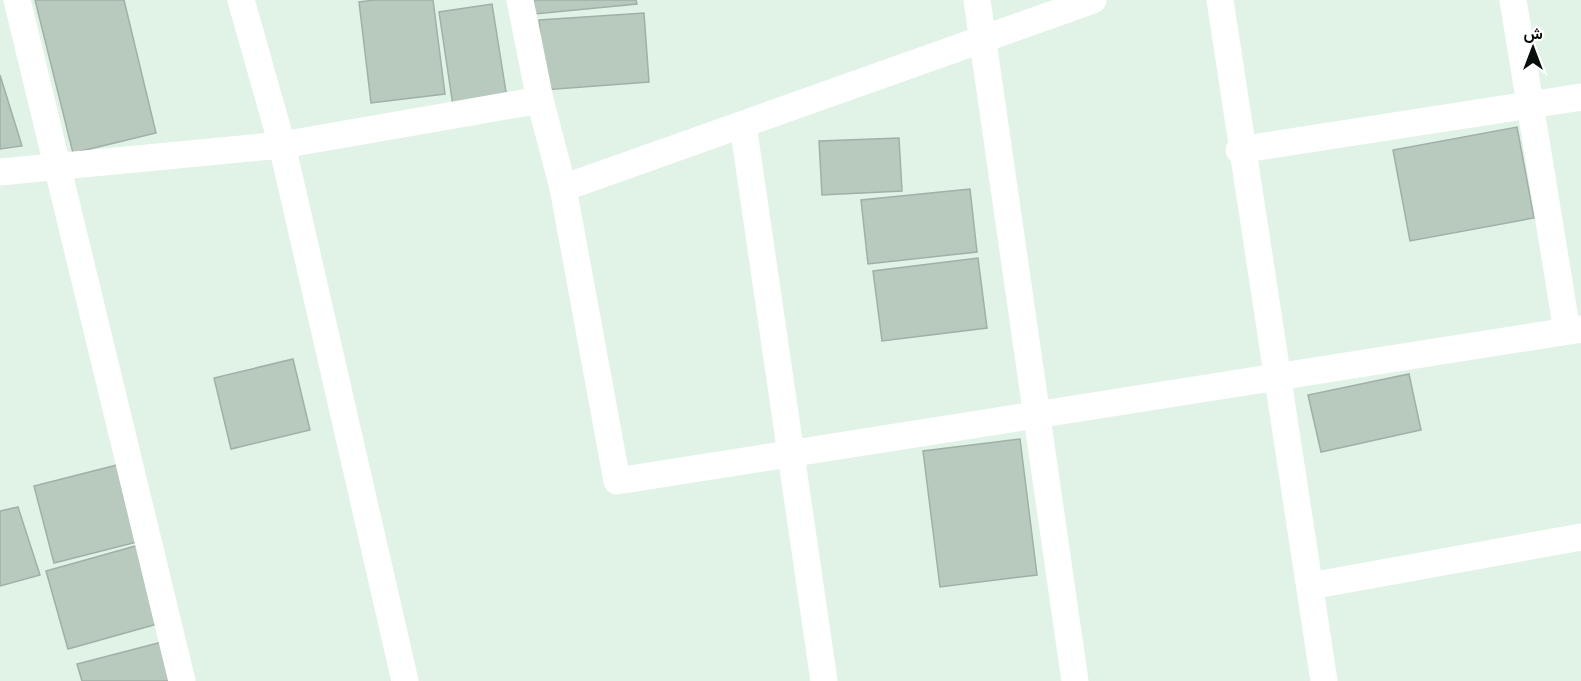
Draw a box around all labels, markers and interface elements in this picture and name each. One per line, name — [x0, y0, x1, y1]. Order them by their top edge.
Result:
north arrow — [1503, 18, 1563, 78]
text: ش — [1523, 23, 1543, 45]

